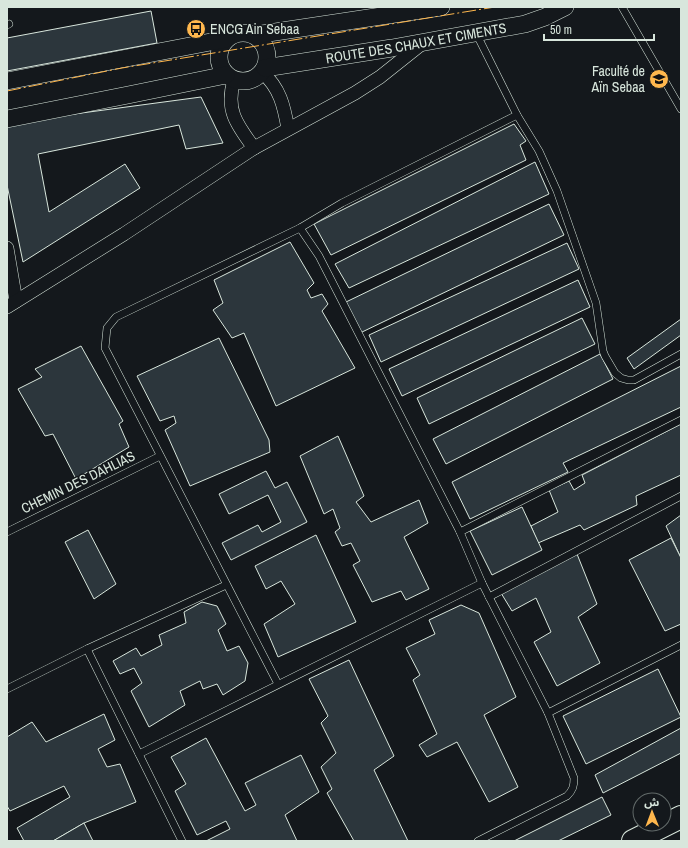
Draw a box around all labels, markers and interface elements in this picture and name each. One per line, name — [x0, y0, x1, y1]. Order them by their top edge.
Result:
scale bar — [544, 16, 654, 42]
bus stop icon: ENCG Ain Sebaa — [185, 18, 207, 40]
street label: ROUTE DES CHAUX ET CIMENTS — [324, 18, 508, 67]
place label: ENCG Ain Sebaa — [210, 20, 300, 38]
text: 50 m — [550, 22, 572, 38]
place label: Faculté de Aïn Sebaa — [590, 62, 646, 96]
school or university icon: Faculté de Aïn Sebaa — [648, 68, 670, 90]
street label: CHEMIN DES DAHLIAS — [18, 446, 138, 517]
north arrow — [632, 792, 672, 832]
text: ش — [644, 795, 659, 809]

